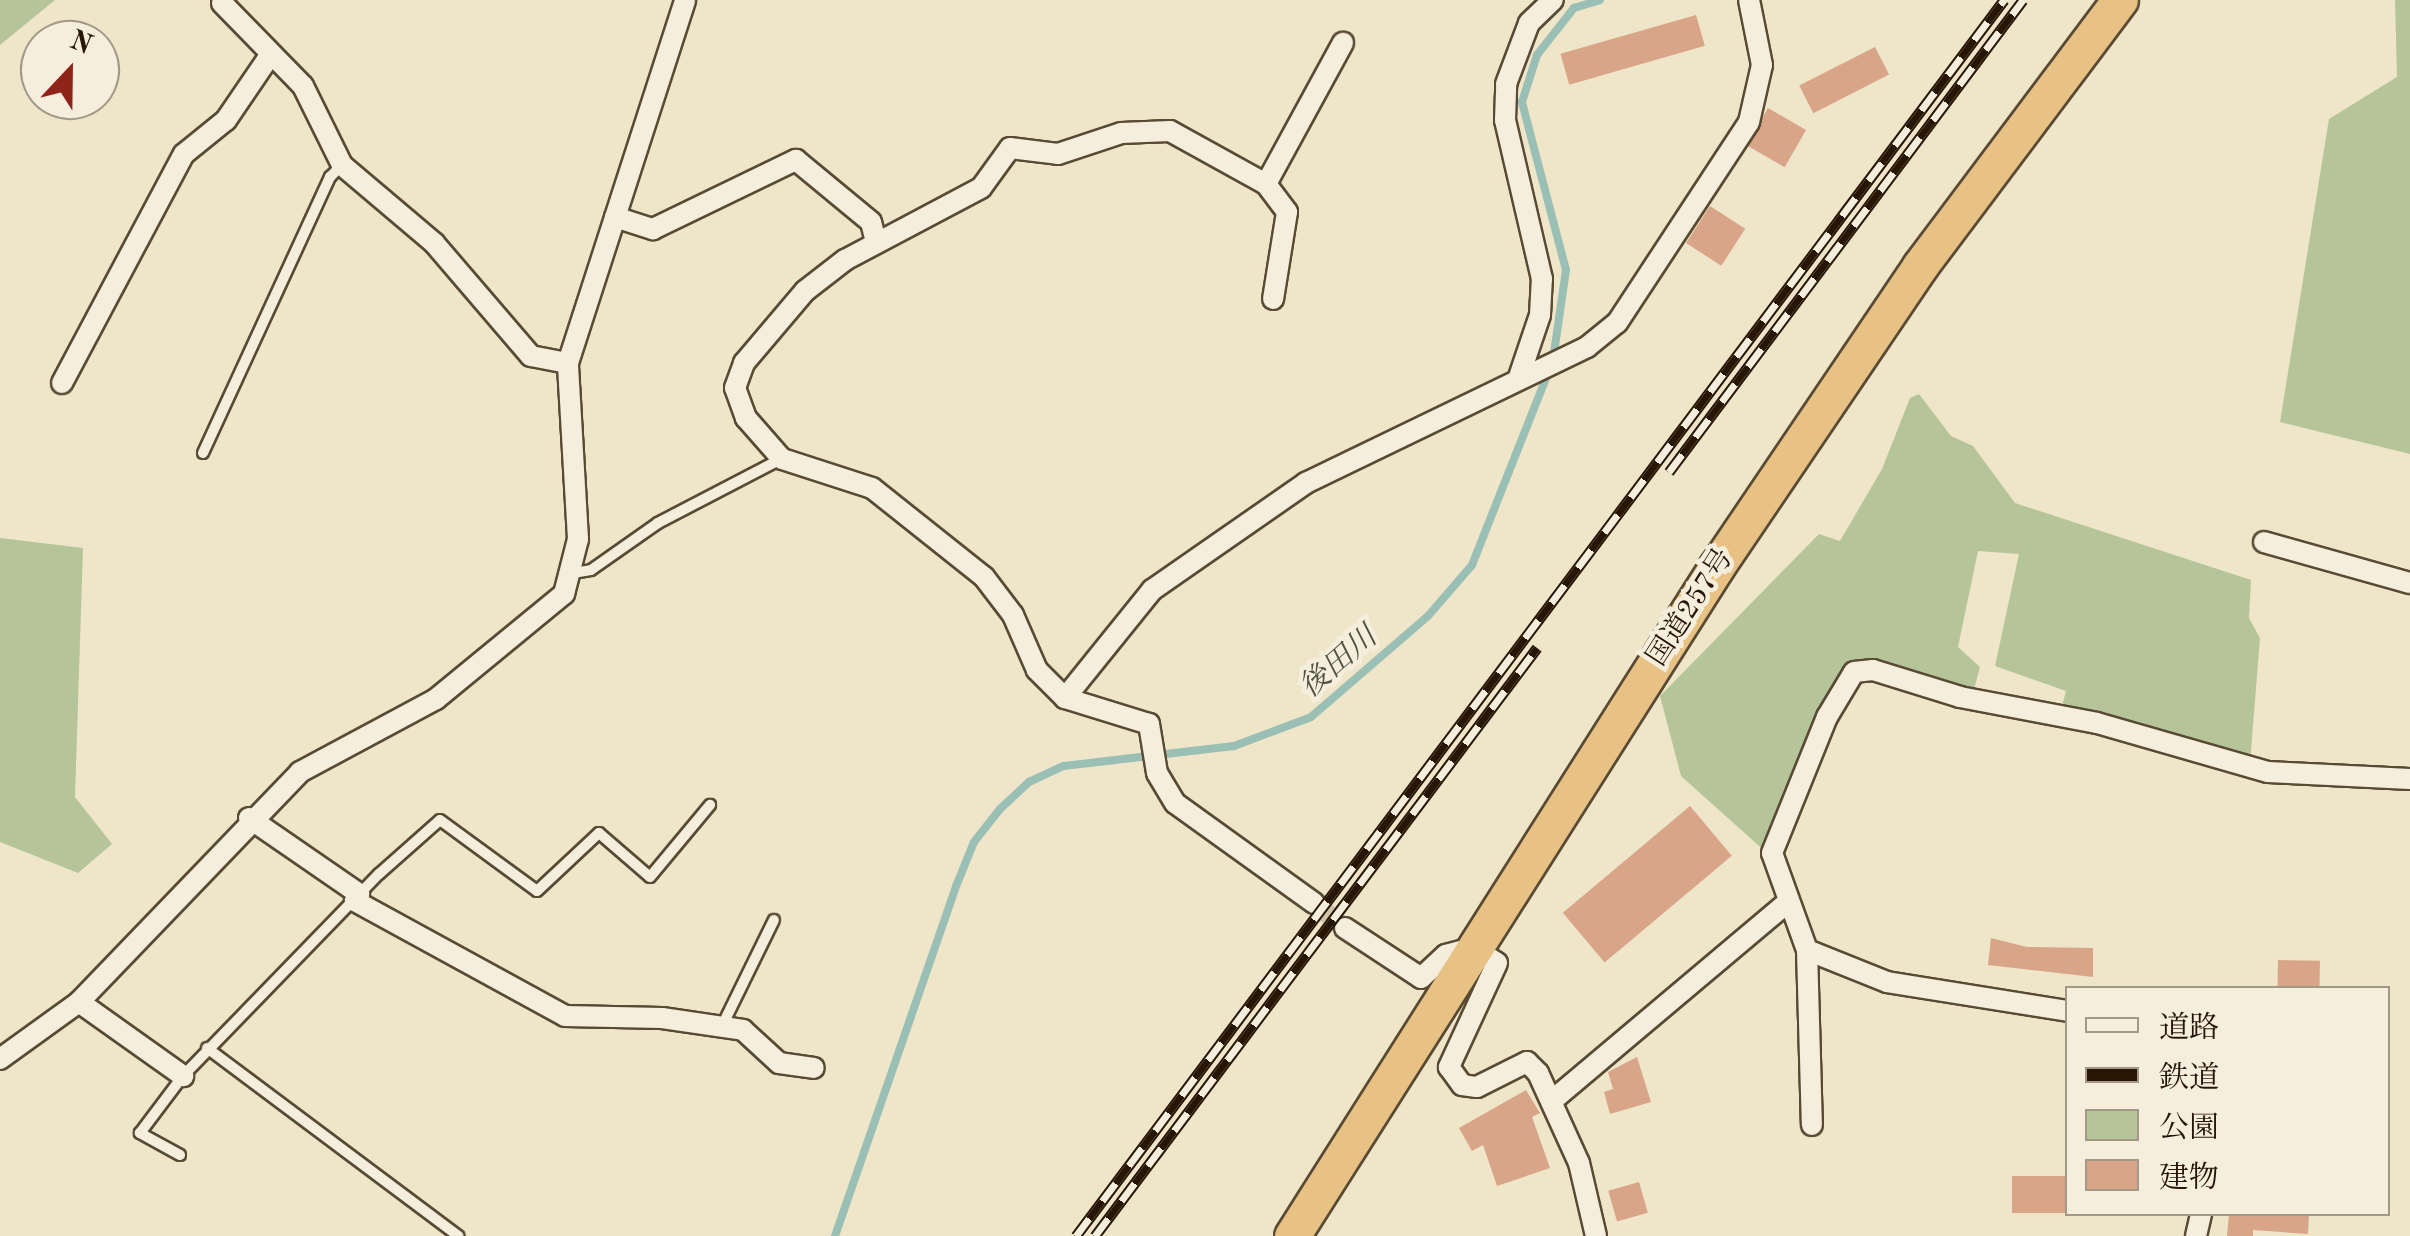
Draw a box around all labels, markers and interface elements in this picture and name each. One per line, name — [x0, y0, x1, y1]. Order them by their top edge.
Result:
north arrow — [20, 20, 120, 120]
text: N — [65, 27, 96, 61]
street label: 国道257号 — [1641, 543, 1741, 673]
water label: 後田川 — [1293, 620, 1385, 706]
legend — [2065, 986, 2390, 1216]
text: 道路 — [2159, 1014, 2219, 1044]
text: 鉄道 — [2159, 1064, 2219, 1094]
text: 公園 — [2159, 1114, 2219, 1144]
text: 建物 — [2159, 1164, 2219, 1194]

